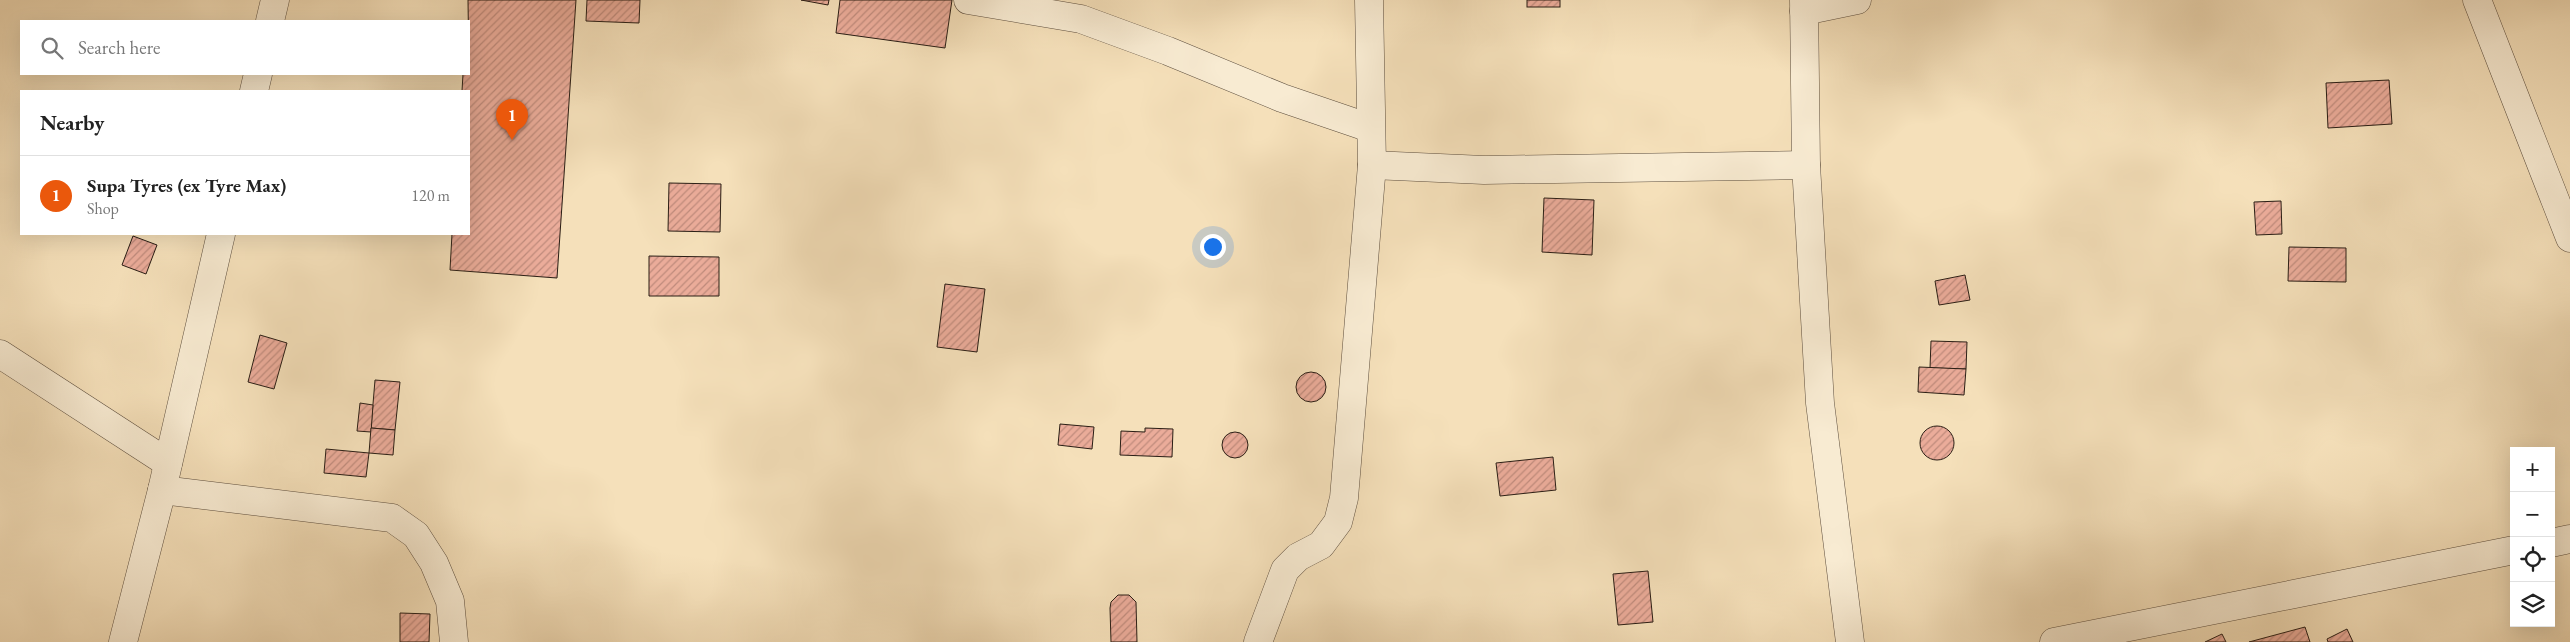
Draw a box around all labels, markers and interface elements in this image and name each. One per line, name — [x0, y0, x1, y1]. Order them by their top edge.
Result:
search box — [20, 20, 470, 75]
icon: search — [38, 34, 66, 62]
text: Search here — [78, 35, 160, 60]
pin: 1 — [496, 99, 528, 140]
text: Nearby — [40, 109, 104, 136]
text: Supa Tyres (ex Tyre Max) — [87, 173, 286, 198]
text: 1 — [52, 185, 60, 206]
text: 120 m — [411, 185, 450, 206]
text: Shop — [87, 198, 119, 219]
your location — [1200, 234, 1226, 260]
map controls — [2510, 447, 2555, 627]
button: + — [2510, 447, 2555, 492]
button: − — [2510, 492, 2555, 537]
button: locate — [2510, 537, 2555, 582]
button: layers — [2510, 582, 2555, 627]

